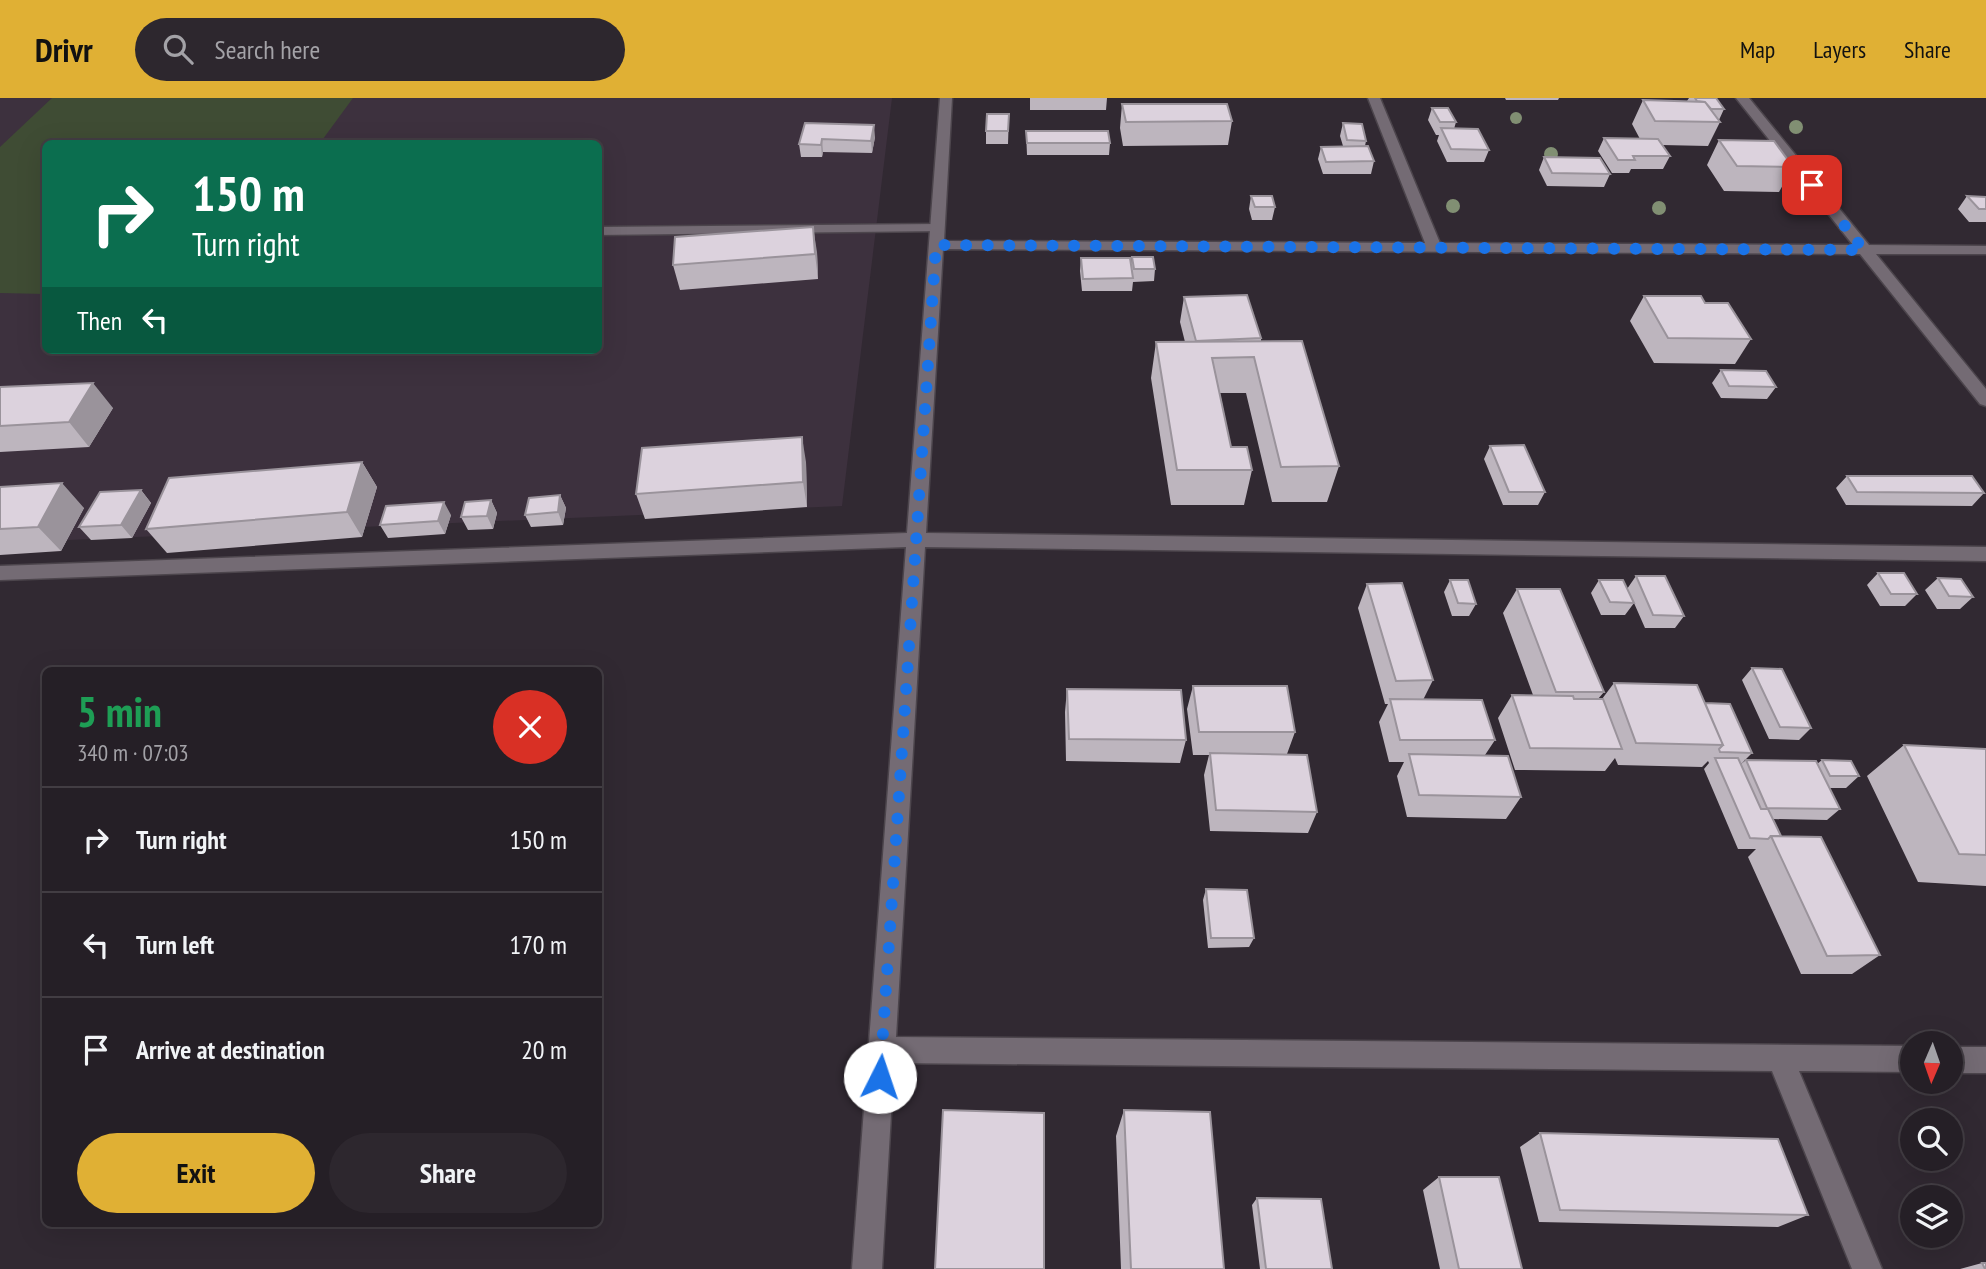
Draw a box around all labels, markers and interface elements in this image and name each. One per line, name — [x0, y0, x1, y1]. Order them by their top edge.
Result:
search box — [135, 18, 625, 81]
text: Drivr — [35, 28, 93, 71]
icon: search — [159, 30, 197, 68]
text: Search here — [215, 33, 320, 66]
text: Map — [1740, 34, 1775, 65]
text: Layers — [1813, 34, 1866, 65]
text: Share — [1904, 34, 1951, 65]
pin — [1782, 155, 1842, 215]
text: 150 m — [192, 161, 305, 225]
icon: arrive — [1793, 166, 1831, 204]
icon: right — [77, 168, 168, 259]
text: Turn right — [192, 223, 300, 265]
icon: left — [136, 301, 174, 339]
text: Then — [77, 304, 122, 337]
text: 5 min — [77, 684, 162, 739]
button: close — [493, 690, 567, 764]
text: 340 m · 07:03 — [77, 738, 189, 767]
icon: right — [77, 821, 115, 859]
text: Turn right — [136, 823, 227, 856]
text: 150 m — [509, 823, 567, 856]
icon: left — [77, 926, 115, 964]
text: Turn left — [136, 928, 214, 961]
text: 170 m — [509, 928, 567, 961]
icon: arrive — [77, 1031, 115, 1069]
north arrow — [1900, 1031, 1964, 1094]
map controls — [1900, 1031, 1963, 1248]
text: Arrive at destination — [136, 1033, 325, 1066]
text: 20 m — [521, 1033, 567, 1066]
position arrow — [843, 1040, 917, 1114]
button: search — [1900, 1108, 1963, 1171]
button: Exit — [77, 1133, 315, 1213]
button: Share — [329, 1133, 567, 1213]
button: layers — [1900, 1185, 1963, 1248]

